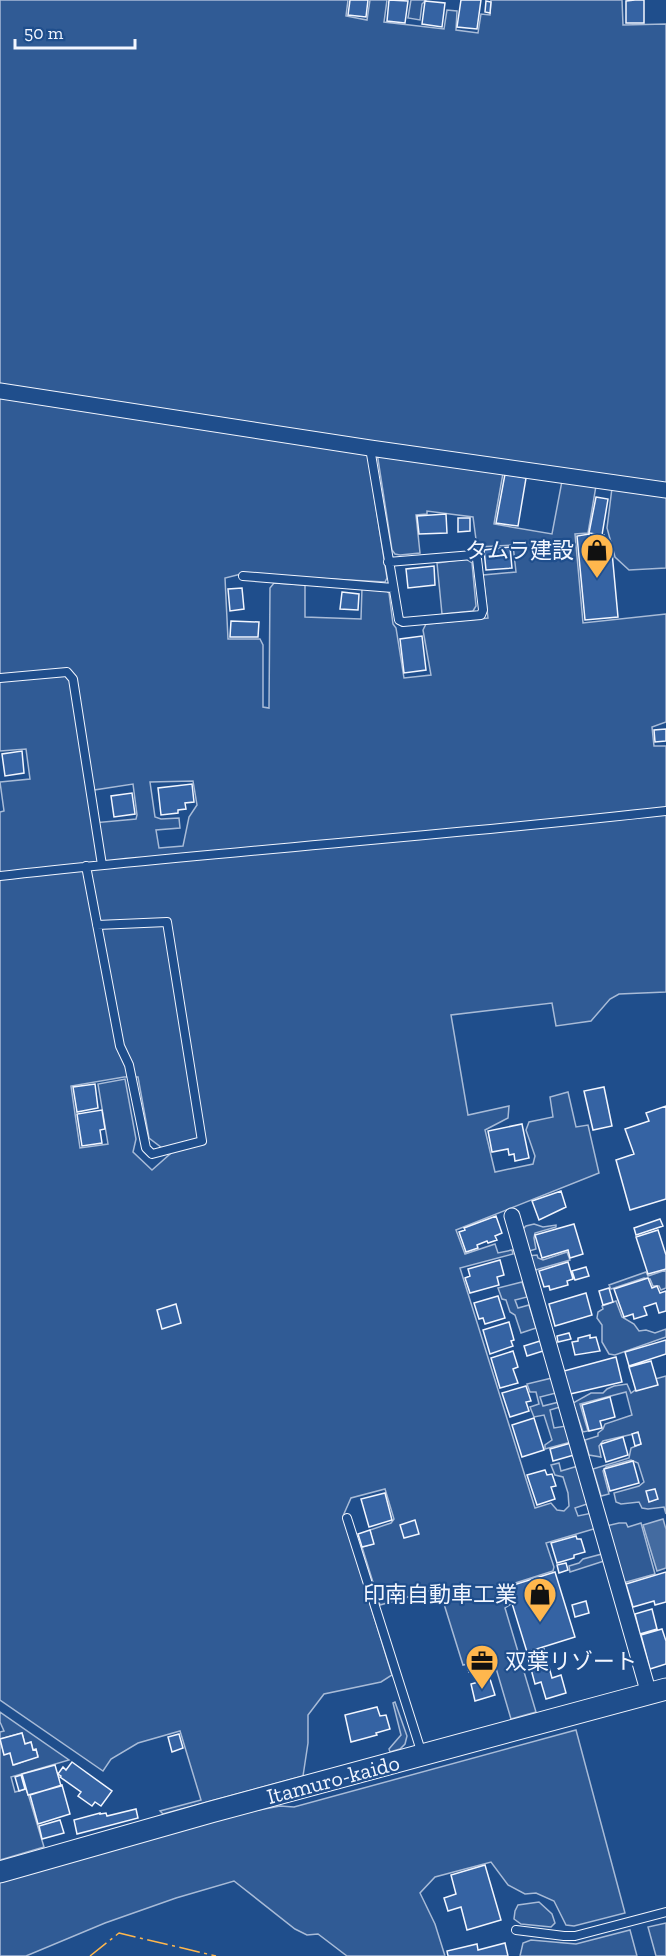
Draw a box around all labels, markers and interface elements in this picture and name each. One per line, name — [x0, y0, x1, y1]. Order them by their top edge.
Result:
scale bar — [15, 12, 135, 50]
text: 50 m — [24, 22, 64, 44]
shop icon: タムラ建設 — [579, 532, 615, 579]
place label: タムラ建設 — [465, 537, 574, 564]
shop icon: 印南自動車工業 — [522, 1576, 558, 1623]
place label: 印南自動車工業 — [363, 1581, 517, 1608]
office icon: 双葉リゾート — [464, 1643, 500, 1690]
place label: 双葉リゾート — [505, 1648, 637, 1675]
street label: Itamuro-kaido — [264, 1749, 402, 1810]

